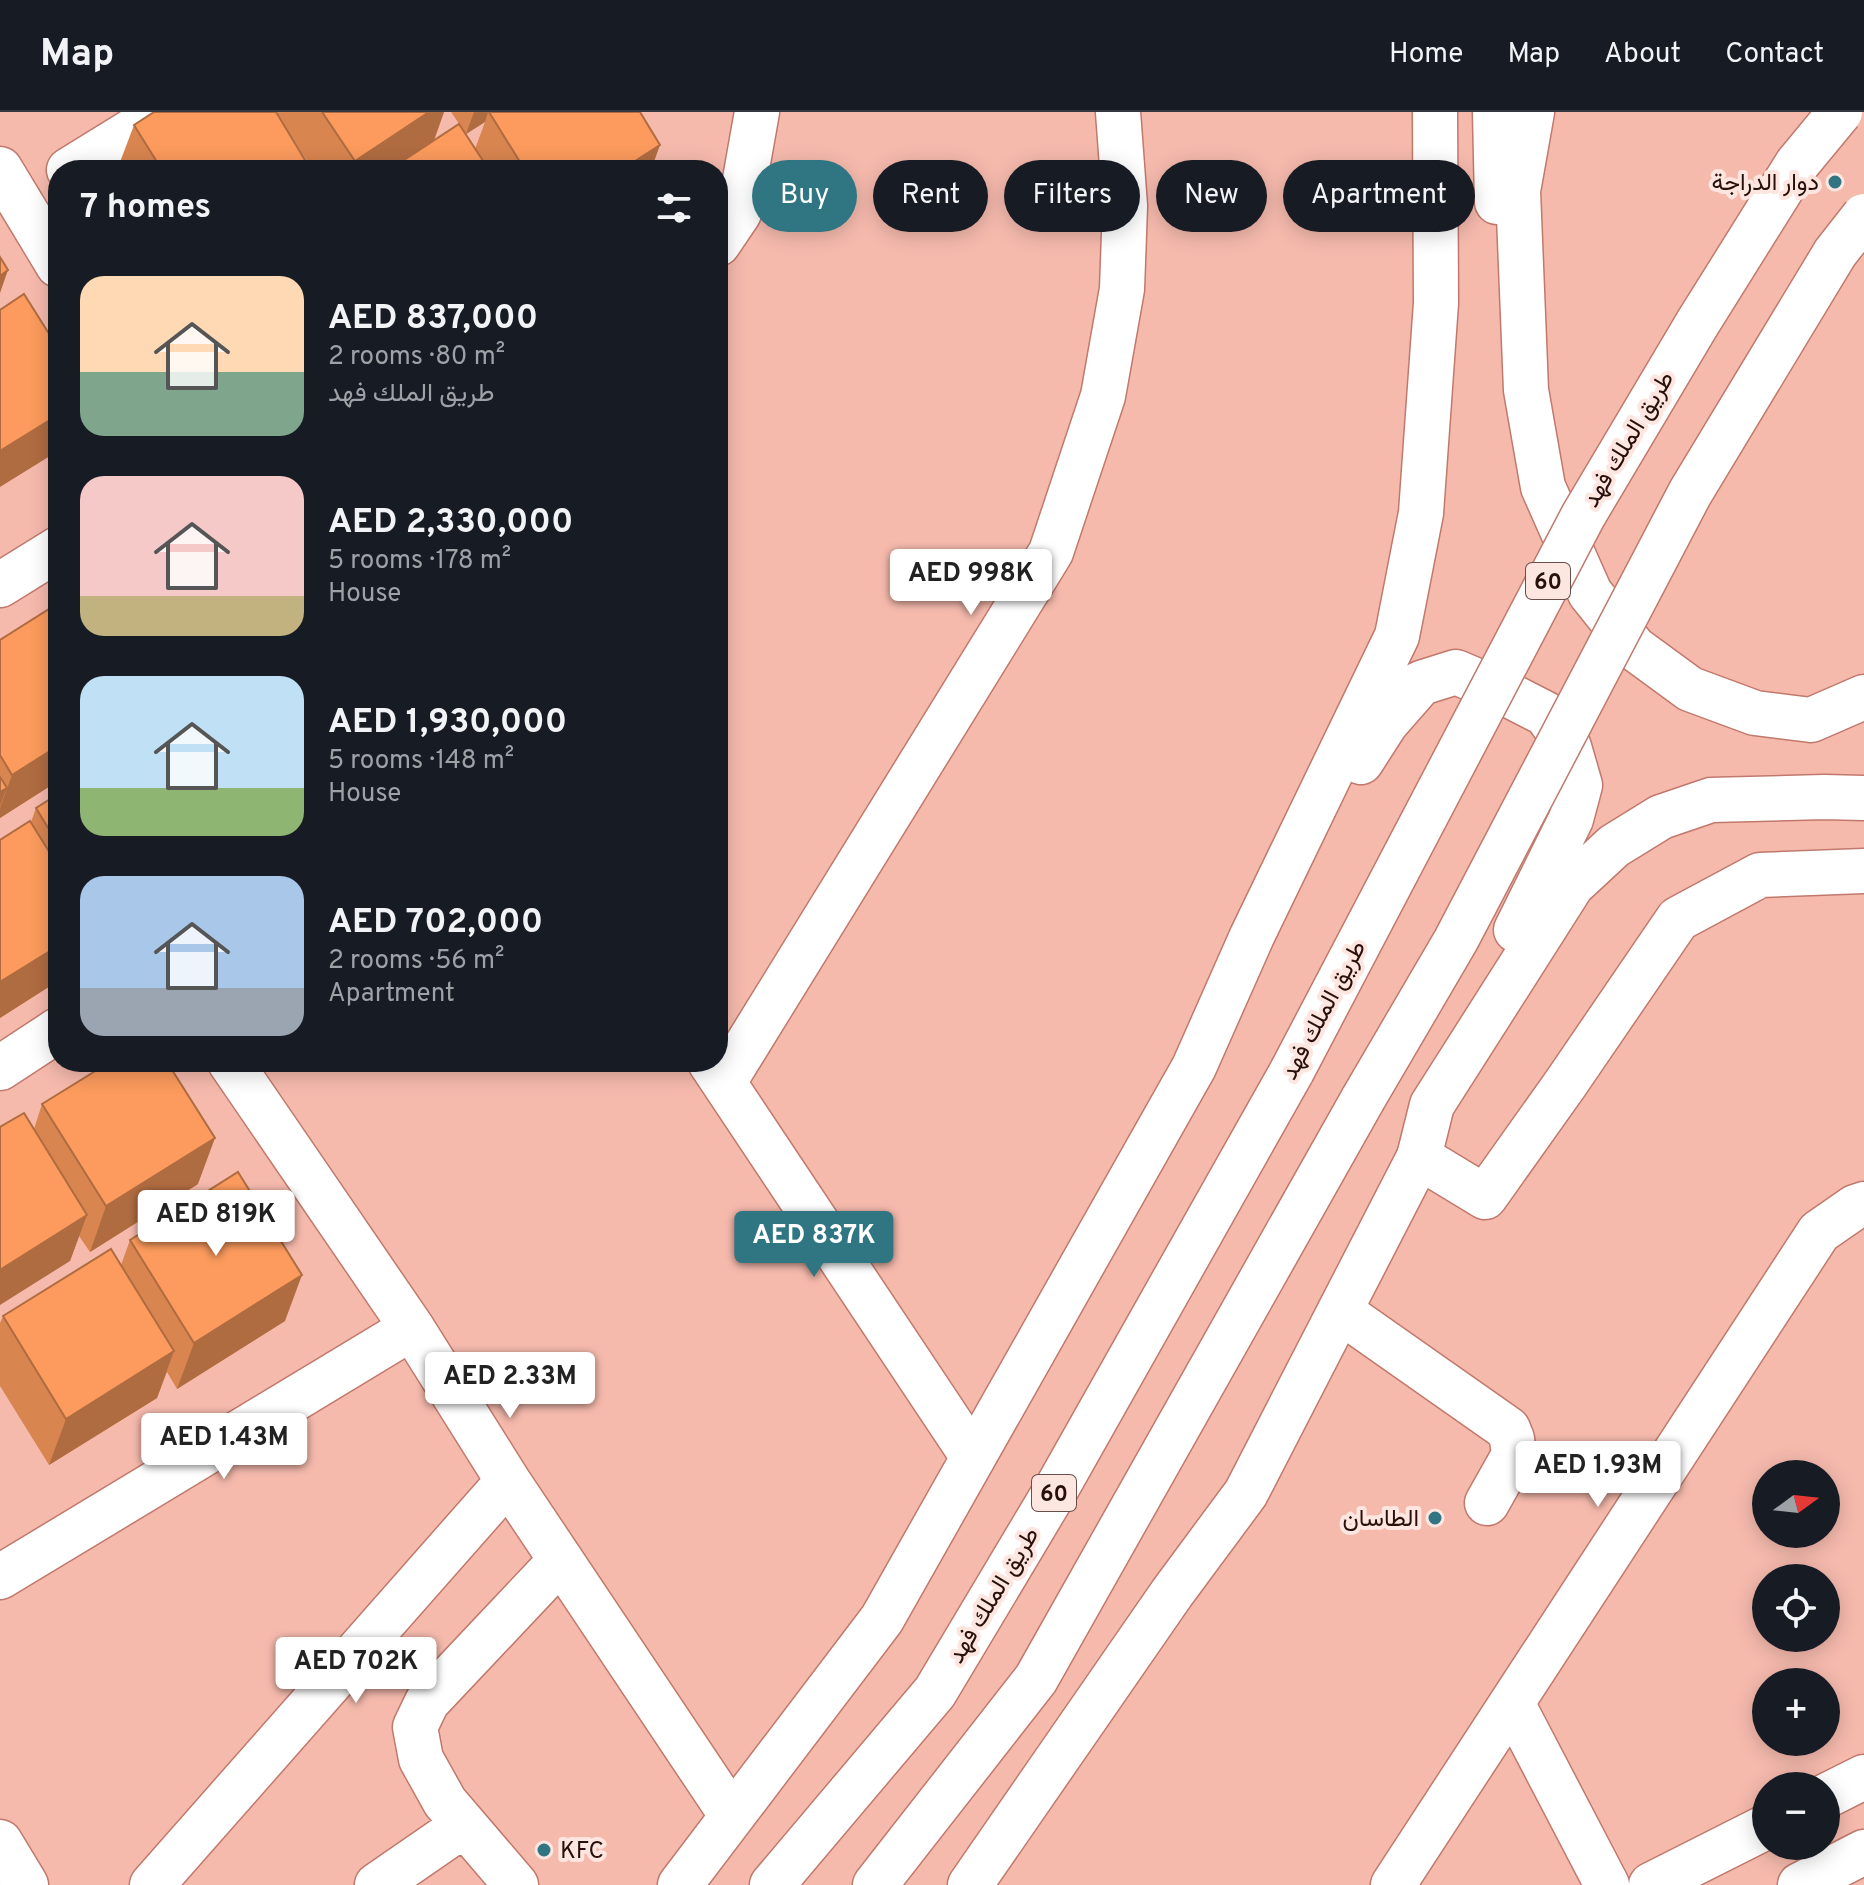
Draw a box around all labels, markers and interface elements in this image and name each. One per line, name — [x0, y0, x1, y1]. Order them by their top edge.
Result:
text: Map — [40, 31, 114, 80]
text: Home — [1389, 37, 1463, 73]
text: Map — [1507, 37, 1560, 73]
text: About — [1604, 37, 1681, 73]
text: Contact — [1725, 37, 1824, 73]
chip: Buy — [752, 160, 857, 232]
chip: Rent — [873, 160, 988, 232]
chip: Filters — [1004, 160, 1140, 232]
chip: New — [1156, 160, 1267, 232]
chip: Apartment — [1283, 160, 1475, 232]
place label: دوار الدراجة — [1712, 169, 1819, 199]
marker: دوار الدراجة — [1826, 173, 1844, 191]
icon: filters — [652, 186, 696, 230]
text: 7 homes — [80, 187, 211, 230]
text: AED 837,000 — [328, 298, 538, 341]
icon: home — [144, 308, 240, 404]
text: 2 rooms · 80 m² — [328, 341, 505, 374]
street label: طريق الملك فهد — [1577, 366, 1682, 514]
text: طريق الملك فهد — [328, 378, 494, 411]
text: AED 2,330,000 — [328, 502, 573, 545]
icon: home — [144, 508, 240, 604]
text: 5 rooms · 178 m² — [328, 545, 511, 578]
pin: AED 998K — [888, 549, 1054, 617]
text: AED 998K — [908, 558, 1034, 591]
road number: 60 — [1526, 563, 1570, 599]
text: House — [328, 578, 401, 611]
text: AED 1,930,000 — [328, 702, 567, 745]
icon: home — [144, 708, 240, 804]
text: 5 rooms · 148 m² — [328, 745, 514, 778]
text: House — [328, 778, 401, 811]
text: AED 702,000 — [328, 902, 543, 945]
icon: home — [144, 908, 240, 1004]
street label: طريق الملك فهد — [1275, 936, 1374, 1086]
text: 2 rooms · 56 m² — [328, 945, 504, 978]
text: Apartment — [328, 978, 455, 1011]
pin: AED 819K — [133, 1190, 299, 1258]
text: AED 819K — [156, 1199, 276, 1232]
pin: AED 837K — [731, 1211, 897, 1279]
text: AED 837K — [752, 1220, 876, 1253]
pin: AED 2.33M — [418, 1352, 602, 1420]
text: AED 2.33M — [443, 1361, 577, 1394]
pin: AED 1.43M — [132, 1413, 316, 1481]
text: AED 1.43M — [159, 1422, 289, 1455]
pin: AED 1.93M — [1506, 1441, 1690, 1509]
text: AED 1.93M — [1534, 1450, 1662, 1483]
north arrow — [1752, 1460, 1840, 1548]
map controls — [1752, 1460, 1840, 1860]
road number: 60 — [1032, 1475, 1076, 1511]
place label: الطاسان — [1343, 1505, 1419, 1535]
marker: الطاسان — [1426, 1509, 1444, 1527]
street label: طريق الملك فهد — [942, 1522, 1047, 1670]
button: locate — [1752, 1564, 1840, 1652]
pin: AED 702K — [273, 1637, 439, 1705]
text: AED 702K — [294, 1646, 418, 1679]
button: + — [1752, 1668, 1840, 1756]
button: − — [1752, 1772, 1840, 1860]
place label: KFC — [560, 1837, 604, 1867]
marker: KFC — [535, 1841, 553, 1859]

